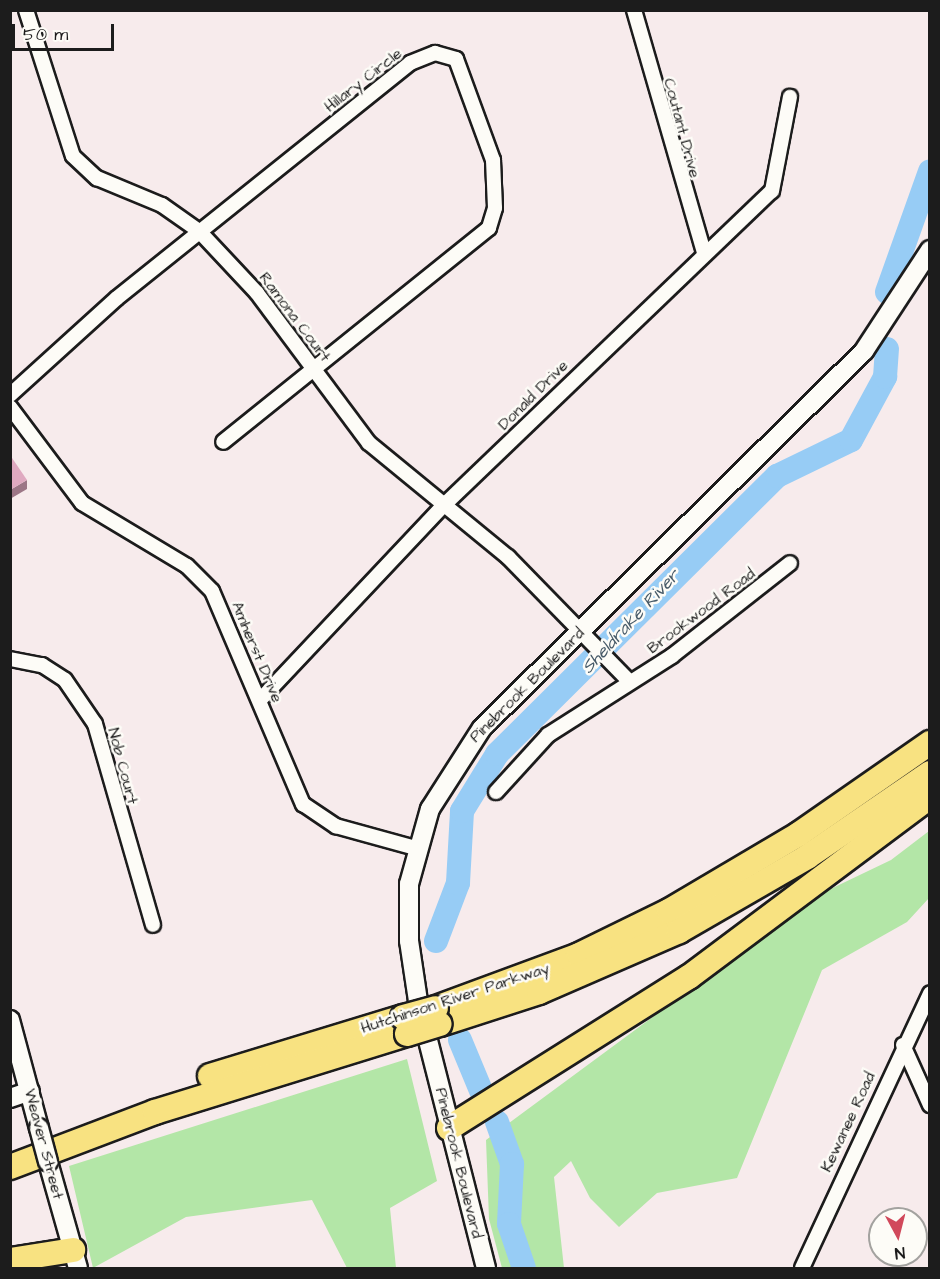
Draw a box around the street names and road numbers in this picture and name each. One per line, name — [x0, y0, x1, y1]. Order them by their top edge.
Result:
street label: Hillary Circle — [320, 44, 406, 116]
street label: Coutant Drive — [659, 76, 705, 180]
street label: Ramona Court — [255, 268, 335, 366]
street label: Donald Drive — [494, 356, 572, 434]
street label: Brookwood Road — [643, 564, 759, 658]
street label: Amherst Drive — [227, 599, 287, 705]
street label: Pinebrook Boulevard — [466, 624, 588, 746]
street label: Nob Court — [104, 726, 142, 806]
street label: Hutchinson River Parkway — [358, 958, 552, 1038]
street label: Kewanee Road — [817, 1069, 879, 1175]
street label: Pinebrook Boulevard — [431, 1086, 487, 1240]
street label: Weaver Street — [20, 1087, 68, 1201]

